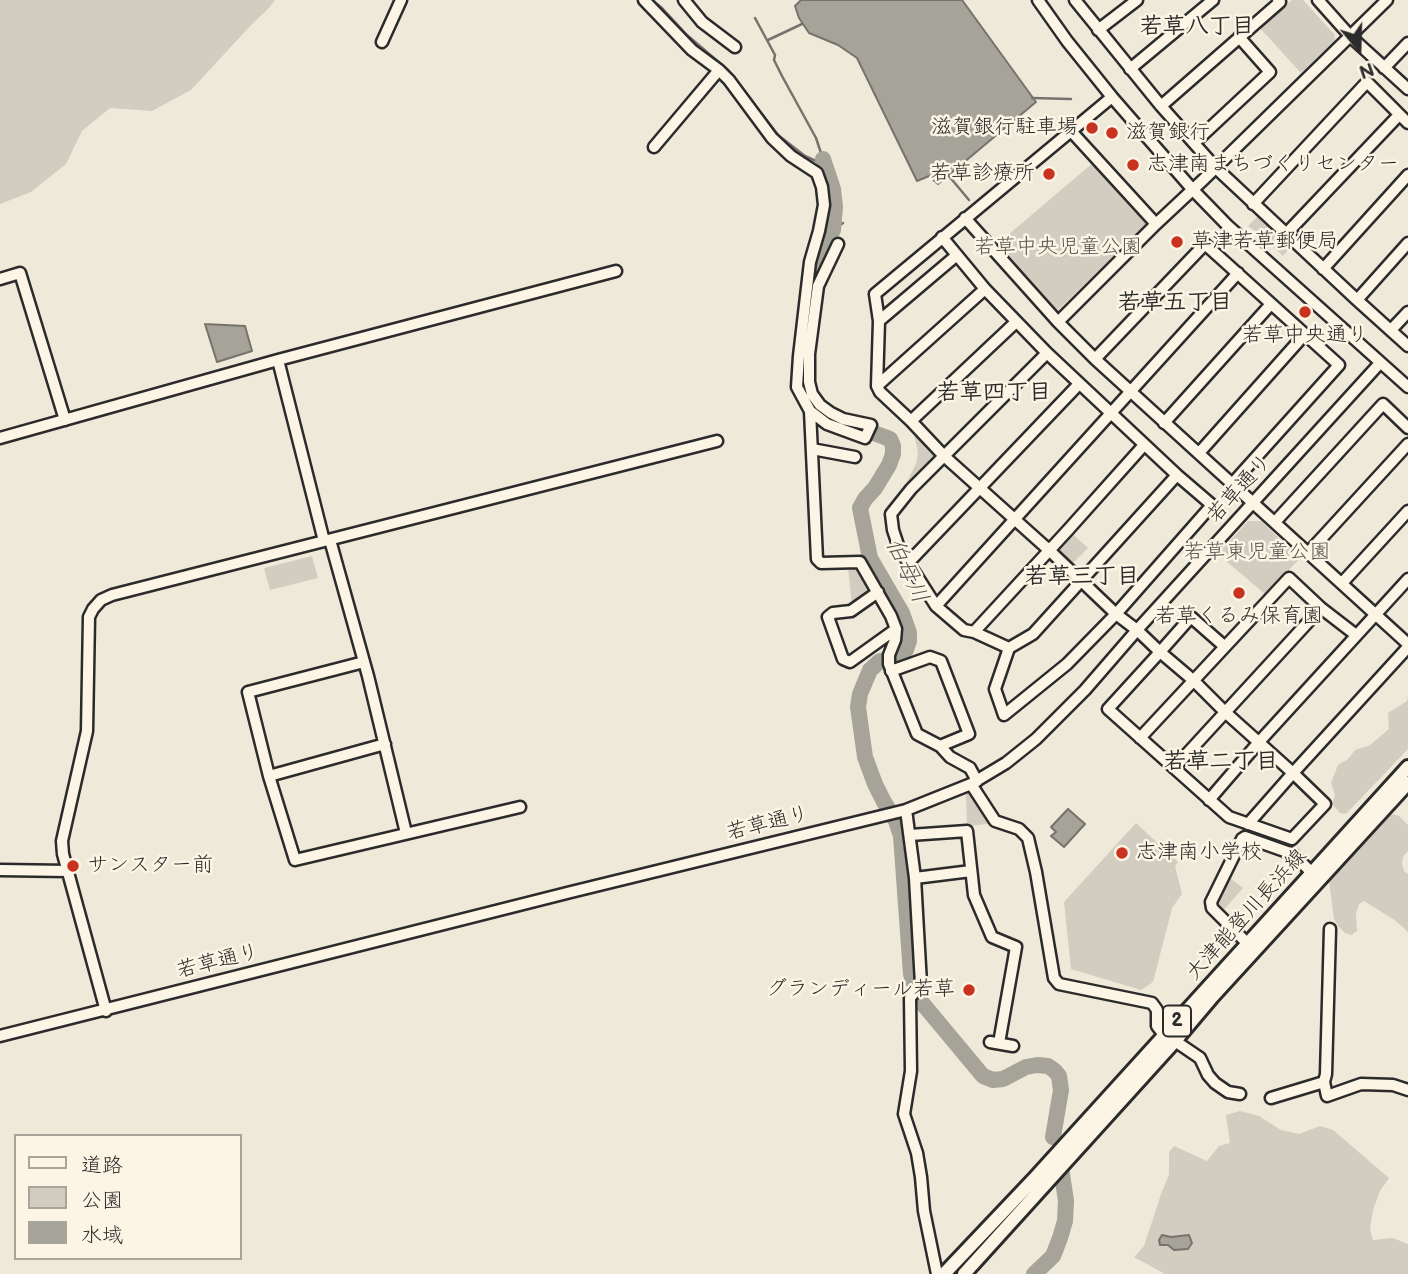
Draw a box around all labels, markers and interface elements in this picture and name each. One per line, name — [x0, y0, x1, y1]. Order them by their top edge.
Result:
district label: 若草八丁目 — [1140, 13, 1254, 41]
north arrow — [1324, 14, 1394, 84]
text: N — [1356, 56, 1376, 83]
place label: 滋賀銀行駐車場 — [931, 115, 1078, 141]
marker: 滋賀銀行駐車場 — [1084, 120, 1100, 136]
place label: 滋賀銀行 — [1126, 120, 1210, 146]
marker: 滋賀銀行 — [1104, 125, 1120, 141]
place label: 志津南まちづくりセンター — [1147, 152, 1399, 178]
marker: 志津南まちづくりセンター — [1125, 157, 1141, 173]
place label: 若草診療所 — [930, 161, 1035, 187]
marker: 若草診療所 — [1041, 166, 1057, 182]
place label: 草津若草郵便局 — [1191, 229, 1338, 255]
marker: 草津若草郵便局 — [1169, 234, 1185, 250]
park label: 若草中央児童公園 — [974, 235, 1142, 261]
district label: 若草五丁目 — [1118, 289, 1232, 317]
marker: 若草中央通り — [1297, 304, 1313, 320]
place label: 若草中央通り — [1242, 323, 1368, 349]
district label: 若草四丁目 — [937, 379, 1051, 407]
street label: 若草通り — [1203, 449, 1277, 529]
water label: 伯母川 — [879, 534, 933, 608]
park label: 若草東児童公園 — [1184, 540, 1330, 566]
district label: 若草三丁目 — [1025, 563, 1139, 591]
marker: 若草くるみ保育園 — [1231, 585, 1247, 601]
place label: 若草くるみ保育園 — [1155, 604, 1323, 630]
district label: 若草二丁目 — [1164, 748, 1278, 776]
street label: 若草通り — [724, 802, 812, 846]
place label: 志津南小学校 — [1136, 840, 1262, 866]
street label: 大津能登川長浜線 — [1181, 844, 1313, 986]
marker: 志津南小学校 — [1114, 845, 1130, 861]
place label: サンスター前 — [87, 853, 213, 879]
marker: サンスター前 — [65, 858, 81, 874]
street label: 若草通り — [174, 940, 262, 984]
place label: グランディール若草 — [766, 977, 955, 1003]
marker: グランディール若草 — [961, 982, 977, 998]
road number: 2 — [1163, 1006, 1191, 1036]
legend — [14, 1134, 242, 1260]
text: 道路 — [81, 1153, 123, 1178]
text: 公園 — [81, 1188, 123, 1213]
text: 水域 — [81, 1223, 123, 1248]

